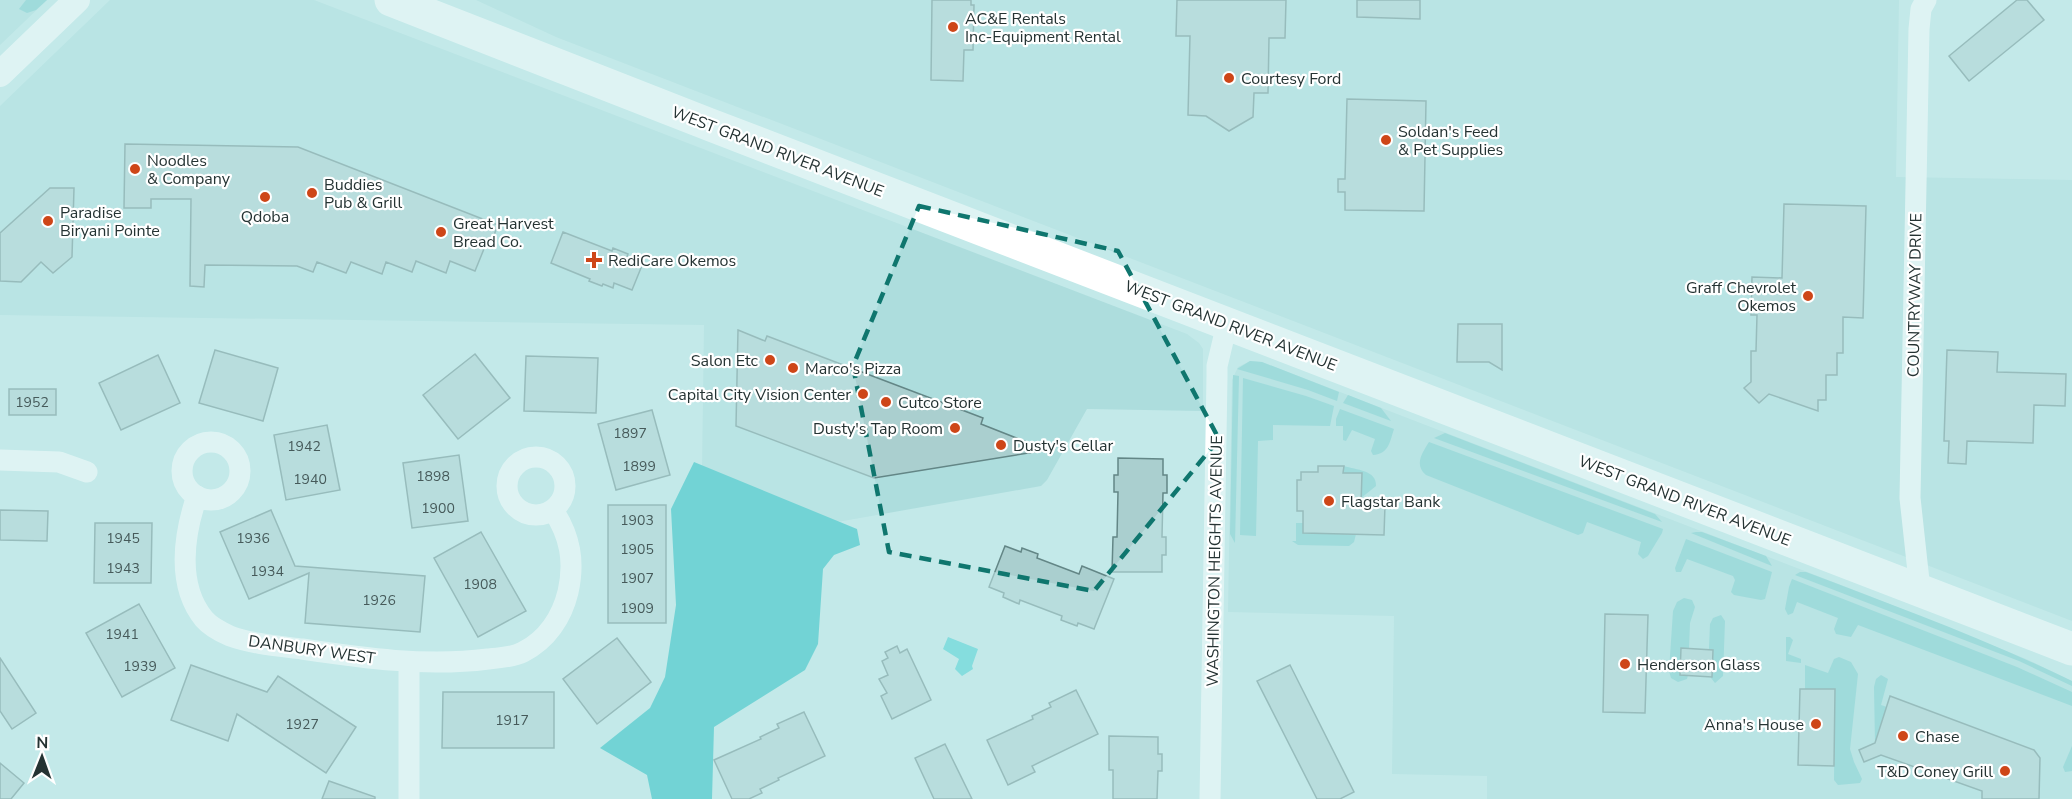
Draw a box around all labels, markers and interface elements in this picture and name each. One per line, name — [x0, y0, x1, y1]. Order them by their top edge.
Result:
place label: AC&E Rentals Inc-Equipment Rental — [965, 8, 1121, 48]
marker: AC&E Rentals Inc-Equipment Rental — [946, 20, 960, 34]
place label: Courtesy Ford — [1241, 68, 1341, 90]
marker: Courtesy Ford — [1222, 71, 1236, 85]
street label: WEST GRAND RIVER AVENUE — [668, 101, 887, 203]
place label: Soldan's Feed & Pet Supplies — [1398, 121, 1503, 161]
marker: Soldan's Feed & Pet Supplies — [1379, 133, 1393, 147]
place label: Noodles & Company — [147, 150, 231, 190]
marker: Noodles & Company — [128, 162, 142, 176]
place label: Buddies Pub & Grill — [324, 174, 402, 214]
marker: Buddies Pub & Grill — [305, 186, 319, 200]
marker: Qdoba — [258, 190, 272, 204]
place label: Paradise Biryani Pointe — [60, 202, 160, 242]
place label: Qdoba — [241, 206, 289, 228]
place label: Great Harvest Bread Co. — [453, 213, 554, 253]
street label: COUNTRYWAY DRIVE — [1903, 213, 1927, 377]
marker: Paradise Biryani Pointe — [41, 214, 55, 228]
marker: Great Harvest Bread Co. — [434, 225, 448, 239]
place label: RediCare Okemos — [608, 250, 736, 272]
marker: RediCare Okemos — [585, 251, 603, 269]
street label: WEST GRAND RIVER AVENUE — [1121, 275, 1340, 377]
place label: Graff Chevrolet Okemos — [1686, 277, 1796, 317]
marker: Graff Chevrolet Okemos — [1801, 289, 1815, 303]
place label: Salon Etc — [691, 350, 759, 372]
marker: Salon Etc — [763, 353, 777, 367]
place label: Marco's Pizza — [805, 358, 901, 380]
marker: Marco's Pizza — [786, 361, 800, 375]
place label: Capital City Vision Center — [668, 384, 851, 406]
marker: Capital City Vision Center — [856, 387, 870, 401]
place label: Cutco Store — [898, 392, 982, 414]
house number: 1952 — [15, 393, 49, 412]
marker: Cutco Store — [879, 395, 893, 409]
place label: Dusty's Tap Room — [813, 418, 943, 440]
marker: Dusty's Tap Room — [948, 421, 962, 435]
house number: 1897 — [613, 424, 647, 443]
place label: Dusty's Cellar — [1013, 435, 1113, 457]
street label: WASHINGTON HEIGHTS AVENUE — [1202, 435, 1228, 687]
house number: 1942 — [287, 437, 321, 456]
marker: Dusty's Cellar — [994, 438, 1008, 452]
street label: WEST GRAND RIVER AVENUE — [1575, 450, 1794, 552]
house number: 1899 — [622, 457, 656, 476]
house number: 1898 — [416, 467, 450, 486]
house number: 1940 — [293, 470, 327, 489]
place label: Flagstar Bank — [1341, 491, 1441, 513]
marker: Flagstar Bank — [1322, 494, 1336, 508]
house number: 1900 — [421, 499, 455, 518]
house number: 1903 — [620, 511, 654, 530]
house number: 1945 — [106, 529, 140, 548]
house number: 1936 — [236, 529, 270, 548]
house number: 1905 — [620, 540, 654, 559]
house number: 1943 — [106, 559, 140, 578]
house number: 1934 — [250, 562, 284, 581]
house number: 1907 — [620, 569, 654, 588]
house number: 1908 — [463, 575, 497, 594]
house number: 1926 — [362, 591, 396, 610]
house number: 1909 — [620, 599, 654, 618]
house number: 1941 — [105, 625, 139, 644]
street label: DANBURY WEST — [247, 630, 377, 670]
place label: Henderson Glass — [1637, 654, 1760, 676]
house number: 1939 — [123, 657, 157, 676]
marker: Henderson Glass — [1618, 657, 1632, 671]
house number: 1917 — [495, 711, 529, 730]
place label: Anna's House — [1704, 714, 1804, 736]
house number: 1927 — [285, 715, 319, 734]
marker: Anna's House — [1809, 717, 1823, 731]
place label: Chase — [1915, 726, 1960, 748]
north arrow — [12, 727, 72, 787]
marker: Chase — [1896, 729, 1910, 743]
text: N — [36, 732, 48, 754]
place label: T&D Coney Grill — [1877, 761, 1993, 783]
marker: T&D Coney Grill — [1998, 764, 2012, 778]

